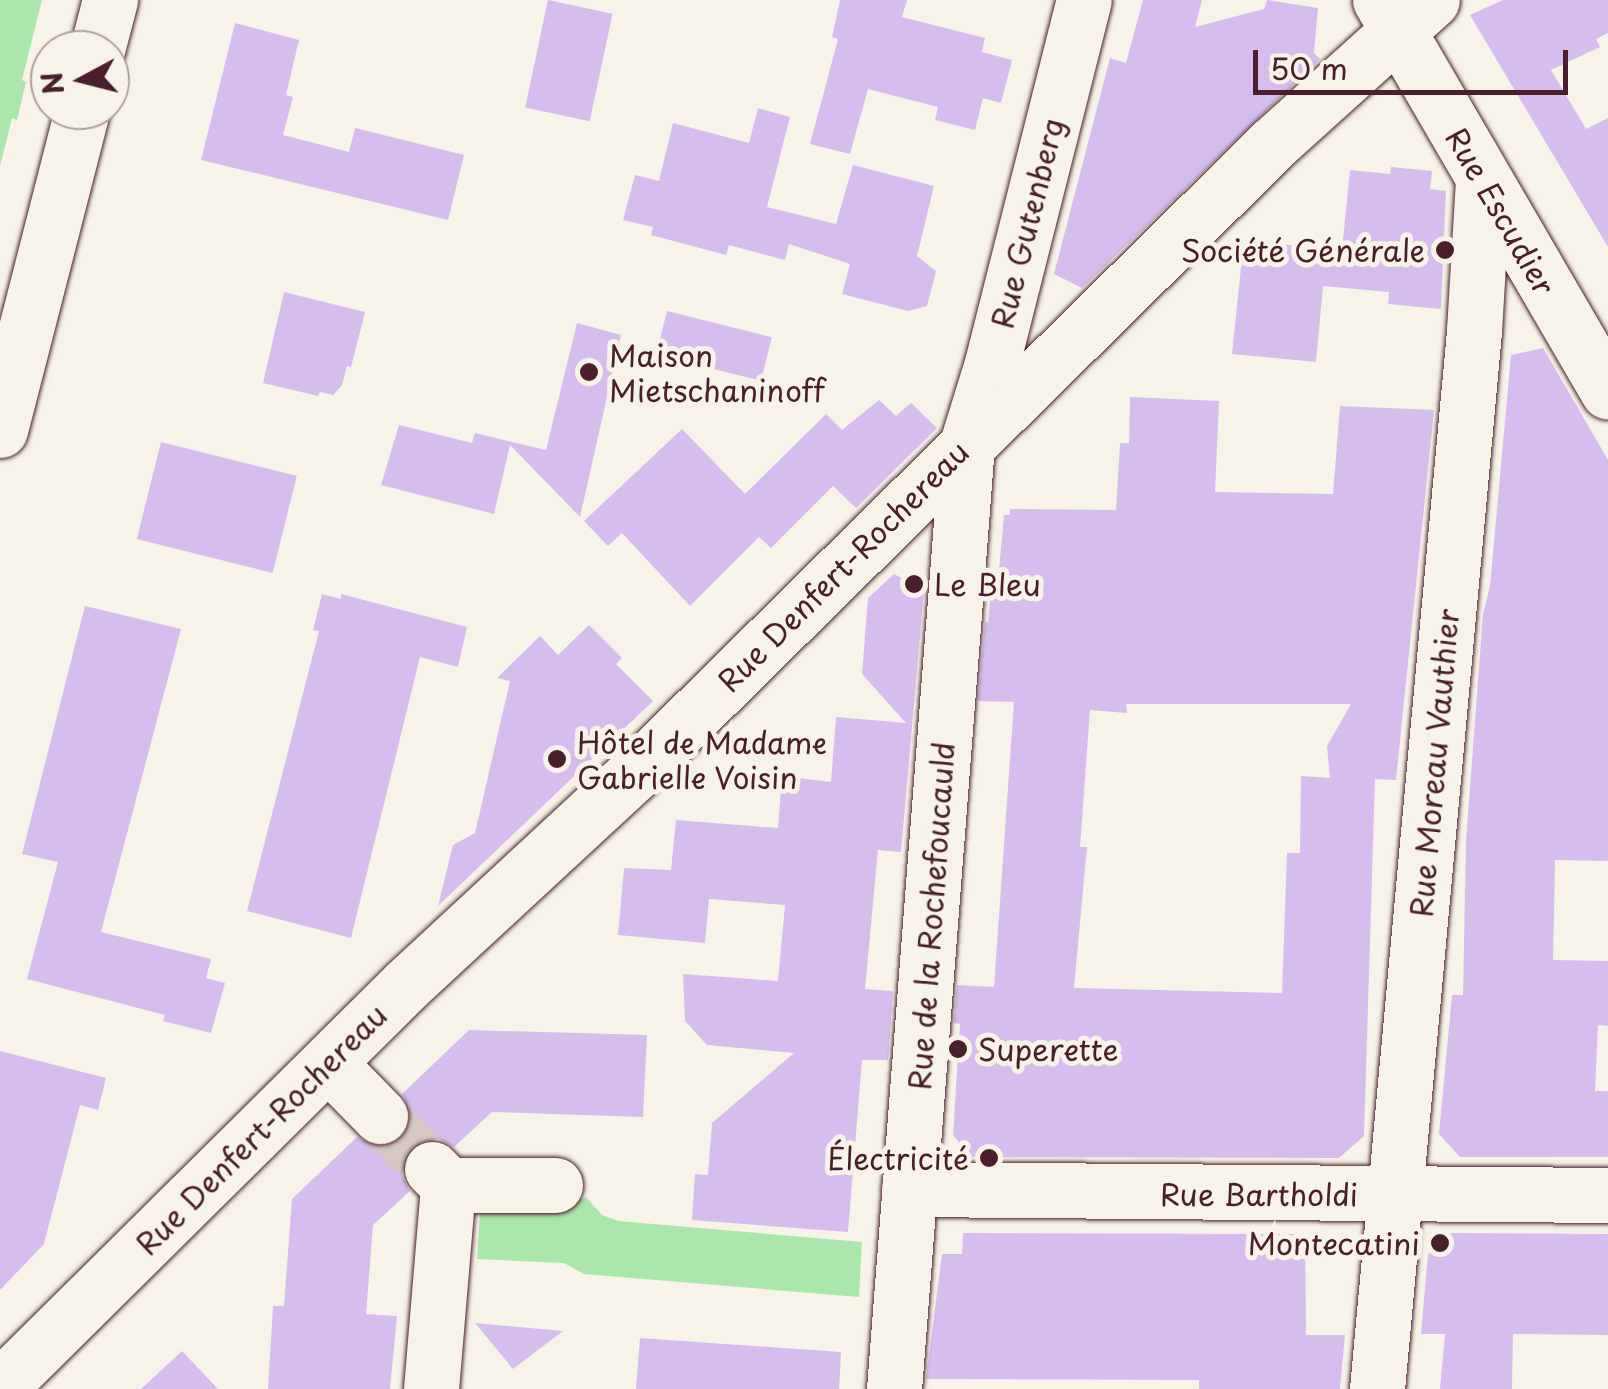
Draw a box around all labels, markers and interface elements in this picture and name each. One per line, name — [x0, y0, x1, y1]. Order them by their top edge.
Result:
north arrow — [30, 30, 130, 130]
scale bar — [1258, 30, 1573, 92]
text: 50 m — [1270, 45, 1348, 90]
text: N — [29, 70, 74, 97]
street label: Rue Gutenberg — [983, 114, 1071, 332]
street label: Rue Escudier — [1438, 120, 1564, 302]
place label: Société Générale — [1181, 232, 1425, 268]
marker: Société Générale — [1434, 239, 1456, 261]
place label: Maison Mietschaninoff — [609, 337, 825, 408]
marker: Maison Mietschaninoff — [578, 361, 600, 383]
street label: Rue Denfert-Rochereau — [709, 432, 977, 700]
place label: Le Bleu — [934, 566, 1041, 602]
marker: Le Bleu — [903, 573, 925, 595]
street label: Rue Moreau Vauthier — [1403, 609, 1465, 917]
place label: Hôtel de Madame Gabrielle Voisin — [577, 724, 831, 794]
street label: Rue de la Rochefoucauld — [901, 739, 961, 1093]
marker: Hôtel de Madame Gabrielle Voisin — [546, 748, 568, 770]
street label: Rue Denfert-Rochereau — [127, 995, 395, 1263]
place label: Superette — [978, 1031, 1118, 1067]
marker: Superette — [947, 1038, 969, 1060]
place label: Électricité — [827, 1140, 969, 1176]
marker: Électricité — [978, 1147, 1000, 1169]
street label: Rue Bartholdi — [1159, 1176, 1359, 1212]
place label: Montecatini — [1248, 1225, 1420, 1261]
marker: Montecatini — [1429, 1232, 1451, 1254]

